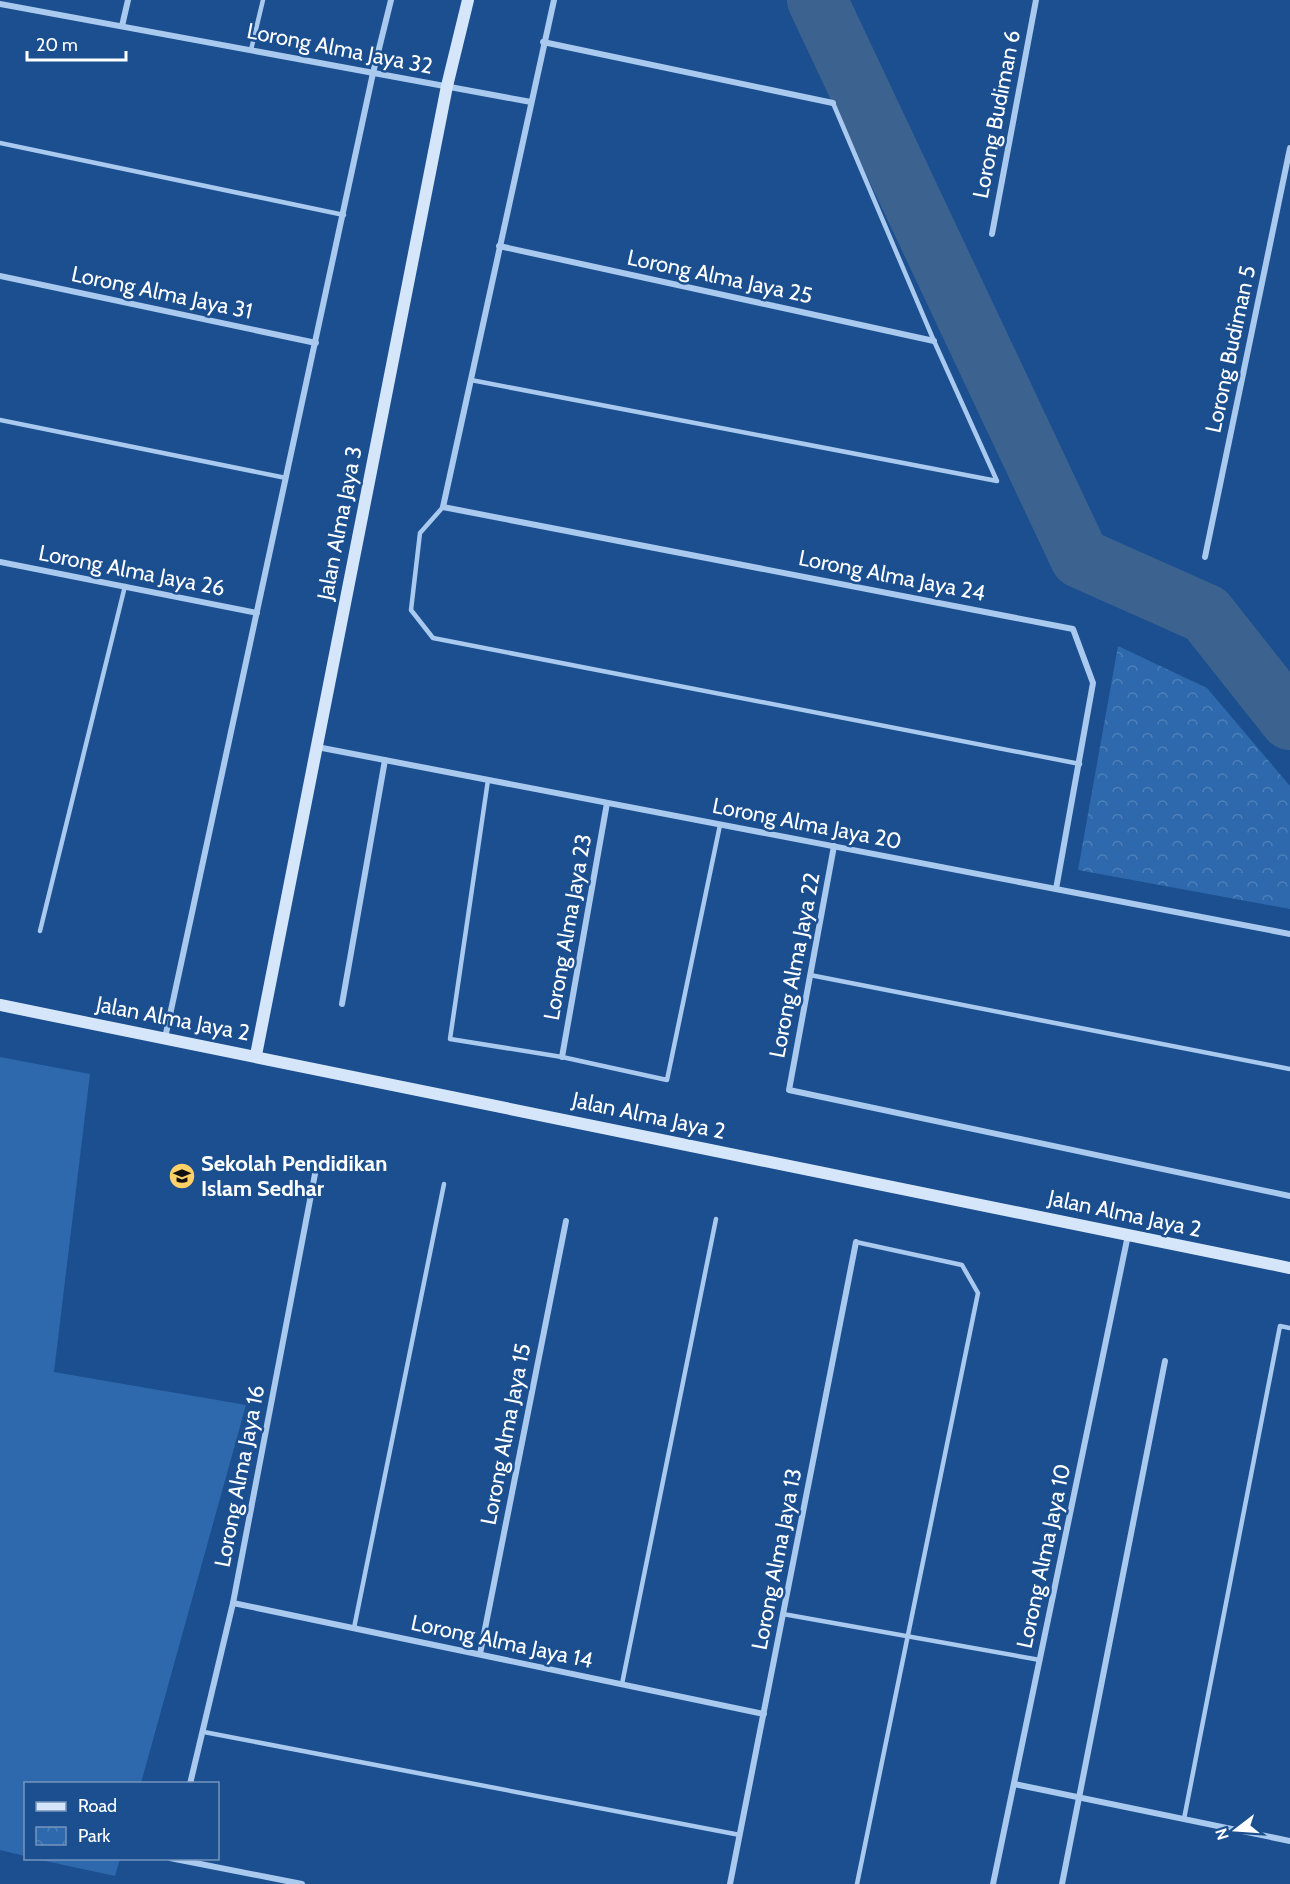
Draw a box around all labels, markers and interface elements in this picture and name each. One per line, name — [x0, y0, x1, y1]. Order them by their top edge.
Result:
street label: Lorong Alma Jaya 32 — [245, 17, 435, 80]
scale bar — [27, 24, 126, 62]
street label: Lorong Budiman 6 — [967, 28, 1026, 201]
text: 20 m — [36, 34, 78, 56]
street label: Lorong Alma Jaya 25 — [625, 244, 815, 309]
street label: Lorong Alma Jaya 31 — [69, 260, 255, 325]
street label: Lorong Budiman 5 — [1200, 263, 1261, 435]
street label: Jalan Alma Jaya 3 — [311, 444, 368, 603]
street label: Lorong Alma Jaya 26 — [36, 539, 227, 602]
street label: Lorong Alma Jaya 24 — [796, 544, 988, 607]
street label: Lorong Alma Jaya 20 — [710, 792, 904, 855]
street label: Lorong Alma Jaya 23 — [538, 832, 597, 1022]
street label: Lorong Alma Jaya 22 — [763, 870, 826, 1060]
street label: Jalan Alma Jaya 2 — [93, 990, 252, 1047]
street label: Jalan Alma Jaya 2 — [569, 1086, 728, 1145]
place label: Sekolah Pendidikan Islam Sedhar — [201, 1150, 387, 1202]
school or university icon: Sekolah Pendidikan Islam Sedhar — [167, 1161, 197, 1191]
street label: Jalan Alma Jaya 2 — [1045, 1184, 1204, 1243]
street label: Lorong Alma Jaya 15 — [475, 1341, 536, 1527]
street label: Lorong Alma Jaya 16 — [209, 1383, 270, 1569]
street label: Lorong Alma Jaya 10 — [1011, 1461, 1076, 1651]
street label: Lorong Alma Jaya 13 — [746, 1466, 807, 1652]
street label: Lorong Alma Jaya 14 — [409, 1609, 596, 1674]
legend — [24, 1782, 219, 1860]
text: Road — [78, 1795, 117, 1817]
north arrow — [1206, 1800, 1266, 1860]
text: Park — [78, 1825, 111, 1847]
text: N — [1211, 1826, 1233, 1842]

